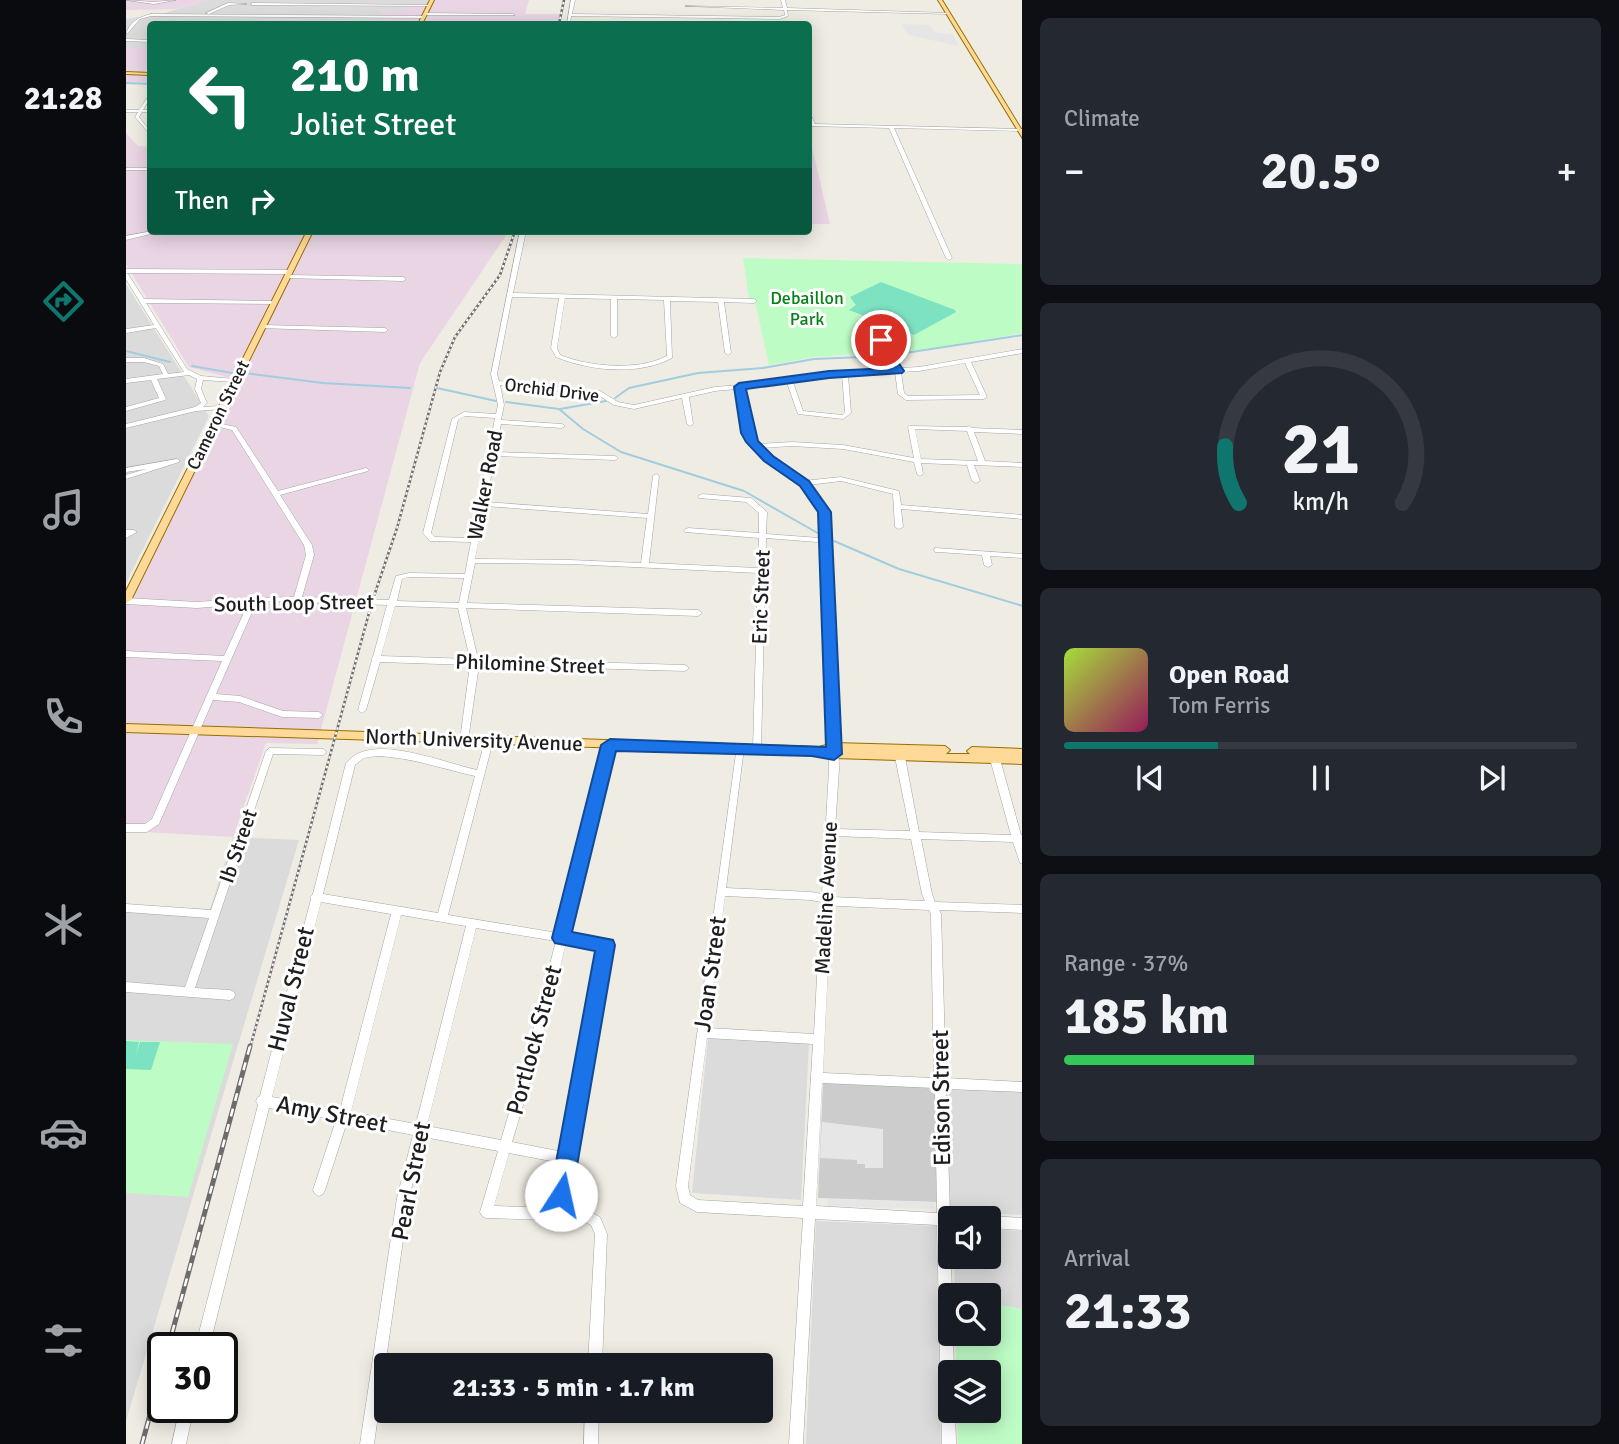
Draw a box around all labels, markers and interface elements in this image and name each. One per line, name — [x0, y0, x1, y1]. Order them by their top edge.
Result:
text: 210 m — [290, 45, 420, 105]
icon: left — [175, 49, 266, 140]
text: 21:28 — [24, 79, 102, 118]
text: Climate — [1064, 104, 1140, 133]
text: Joliet Street — [290, 105, 457, 144]
text: 20.5° — [1261, 139, 1380, 203]
text: − — [1064, 148, 1085, 195]
text: + — [1556, 148, 1577, 195]
icon: right — [243, 182, 281, 220]
text: Then — [175, 185, 229, 217]
icon: directions — [39, 277, 88, 326]
park label: Debaillon Park — [770, 287, 844, 330]
pin — [851, 310, 911, 370]
icon: arrive — [862, 321, 900, 359]
street label: Cameron Street — [182, 356, 254, 474]
street label: Orchid Drive — [503, 373, 601, 407]
text: 21 — [1281, 405, 1360, 494]
street label: Walker Road — [462, 428, 508, 542]
icon: music — [39, 485, 88, 534]
text: km/h — [1292, 486, 1349, 517]
street label: Eric Street — [746, 549, 776, 645]
street label: South Loop Street — [214, 589, 374, 617]
street label: Philomine Street — [455, 648, 605, 680]
text: Open Road — [1169, 659, 1290, 691]
text: Tom Ferris — [1169, 691, 1270, 720]
icon: phone — [39, 692, 88, 741]
street label: North University Avenue — [365, 723, 583, 757]
icon: previous — [1131, 759, 1169, 797]
icon: pause — [1302, 759, 1340, 797]
icon: next — [1473, 759, 1511, 797]
street label: Ib Street — [213, 806, 263, 886]
street label: Madeline Avenue — [809, 821, 843, 975]
icon: climate — [39, 900, 88, 949]
street label: Joan Street — [687, 914, 733, 1034]
street label: Huval Street — [261, 924, 321, 1054]
text: Range · 37% — [1064, 949, 1188, 978]
street label: Portlock Street — [500, 962, 568, 1118]
text: 185 km — [1064, 984, 1229, 1048]
street label: Edison Street — [925, 1030, 957, 1166]
street label: Amy Street — [274, 1089, 390, 1139]
icon: car — [39, 1108, 88, 1157]
street label: Pearl Street — [385, 1119, 437, 1243]
position arrow — [524, 1158, 598, 1232]
map controls — [938, 1206, 1001, 1423]
button: sound — [938, 1206, 1001, 1269]
text: Arrival — [1064, 1244, 1130, 1273]
text: 21:33 — [1064, 1279, 1192, 1343]
button: search — [938, 1283, 1001, 1346]
icon: filters — [39, 1316, 88, 1365]
speed limit sign: 30 — [147, 1332, 238, 1423]
button: layers — [938, 1360, 1001, 1423]
text: 21:33 · 5 min · 1.7 km — [452, 1372, 695, 1404]

